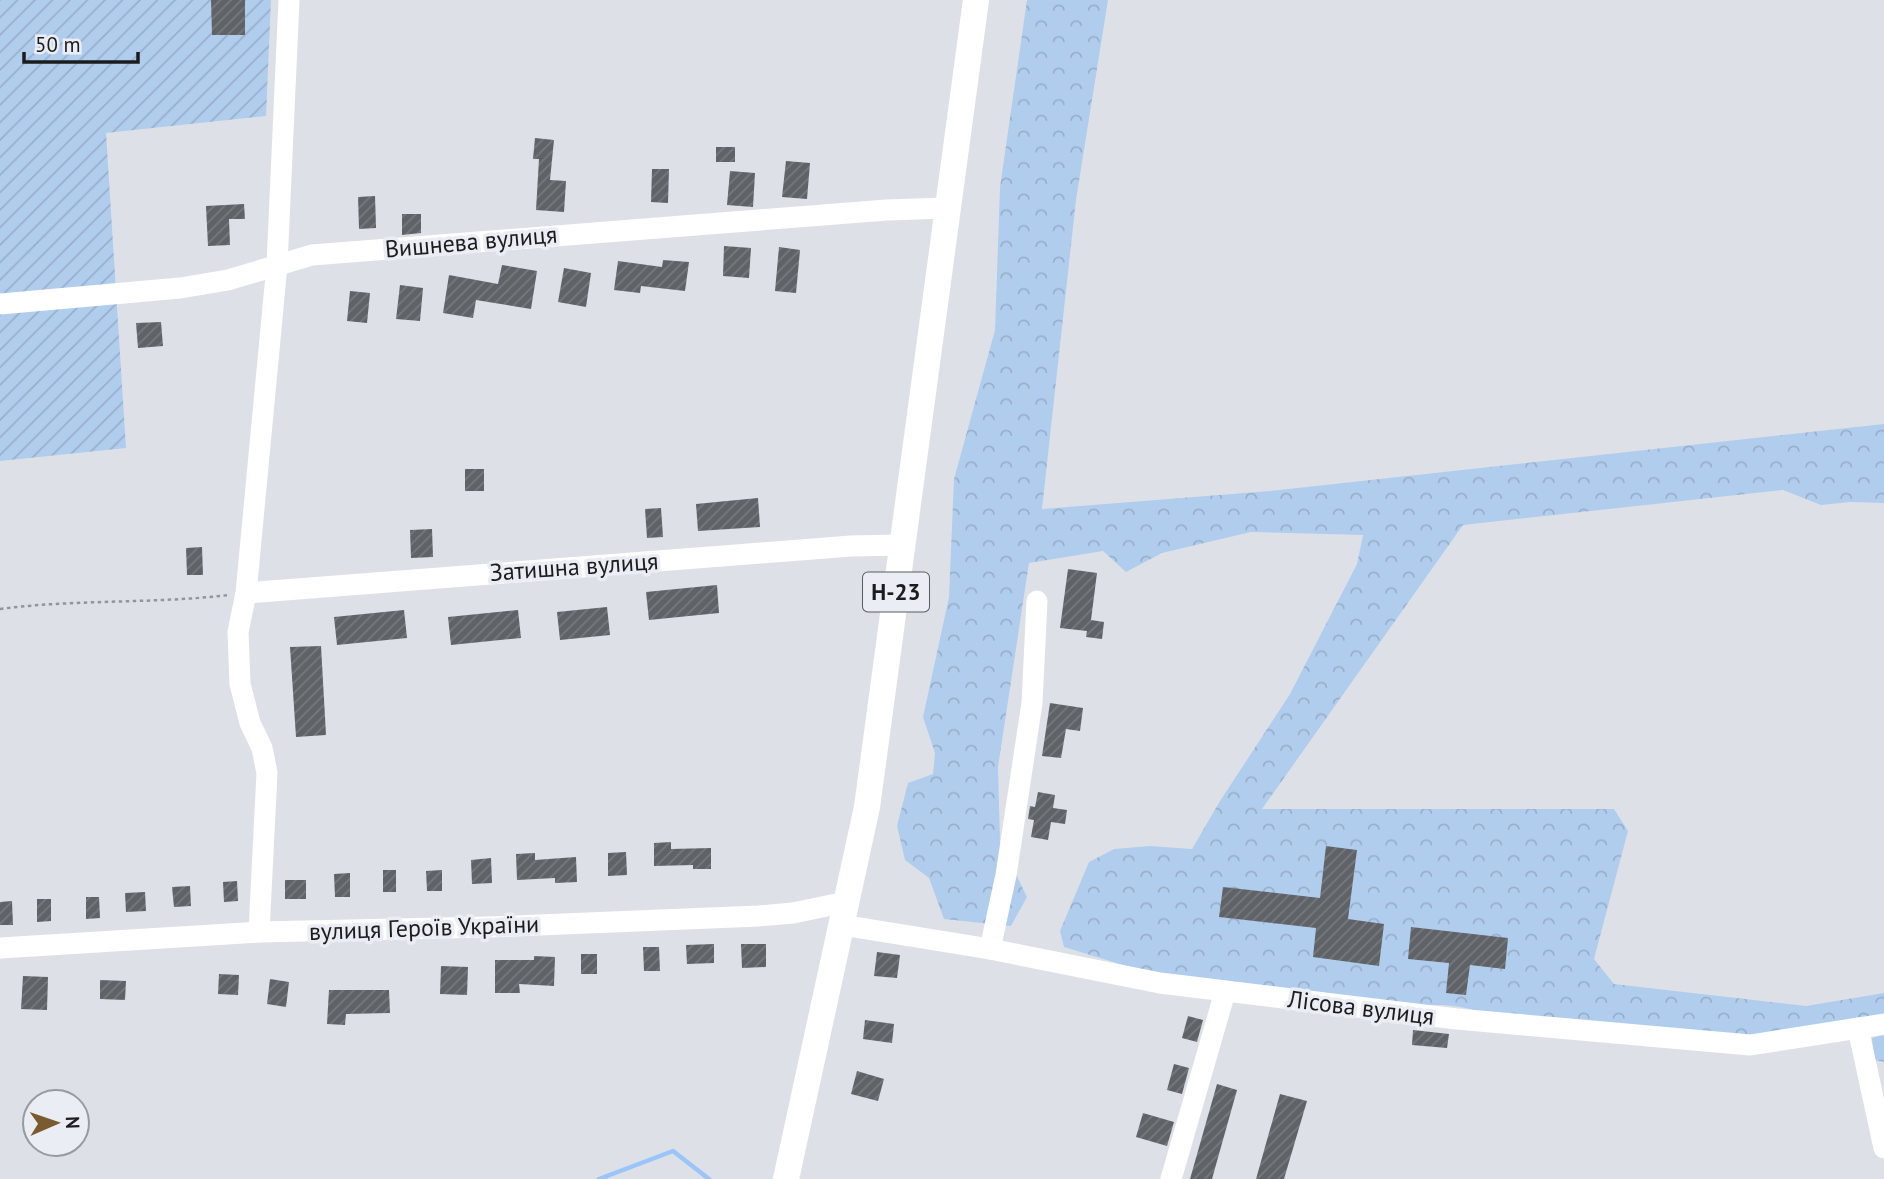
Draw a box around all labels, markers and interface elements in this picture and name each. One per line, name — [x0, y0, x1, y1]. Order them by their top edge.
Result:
scale bar — [24, 21, 138, 65]
text: 50 m — [35, 31, 81, 58]
street label: Вишнева вулиця — [384, 219, 558, 264]
street label: Затишна вулиця — [489, 545, 659, 588]
road number: Н-23 — [863, 572, 929, 612]
street label: вулиця Героїв України — [308, 908, 540, 947]
street label: Лісова вулиця — [1285, 983, 1436, 1032]
north arrow — [21, 1088, 91, 1158]
text: N — [61, 1116, 85, 1129]

